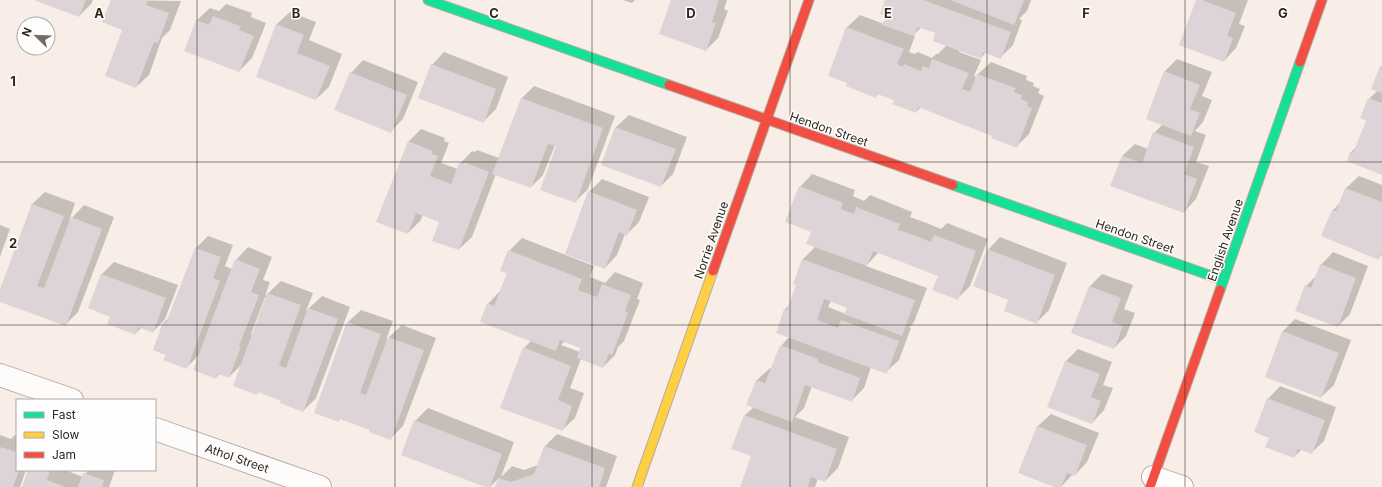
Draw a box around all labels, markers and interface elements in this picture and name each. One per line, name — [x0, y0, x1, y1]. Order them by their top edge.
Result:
text: A — [94, 5, 104, 21]
text: B — [292, 5, 301, 21]
text: C — [489, 5, 499, 21]
text: D — [686, 5, 696, 21]
text: E — [884, 5, 892, 21]
text: F — [1082, 5, 1090, 21]
text: G — [1278, 5, 1288, 21]
north arrow — [16, 16, 56, 56]
text: N — [19, 25, 35, 39]
text: 1 — [10, 73, 16, 89]
street label: Hendon Street — [788, 109, 870, 149]
street label: English Avenue — [1204, 197, 1246, 283]
street label: Norrie Avenue — [691, 199, 731, 281]
street label: Hendon Street — [1094, 216, 1176, 256]
text: 2 — [9, 235, 17, 251]
legend — [16, 399, 156, 471]
text: Fast — [52, 407, 76, 422]
text: Slow — [52, 427, 80, 442]
street label: Athol Street — [203, 440, 271, 476]
text: Jam — [52, 447, 76, 462]

